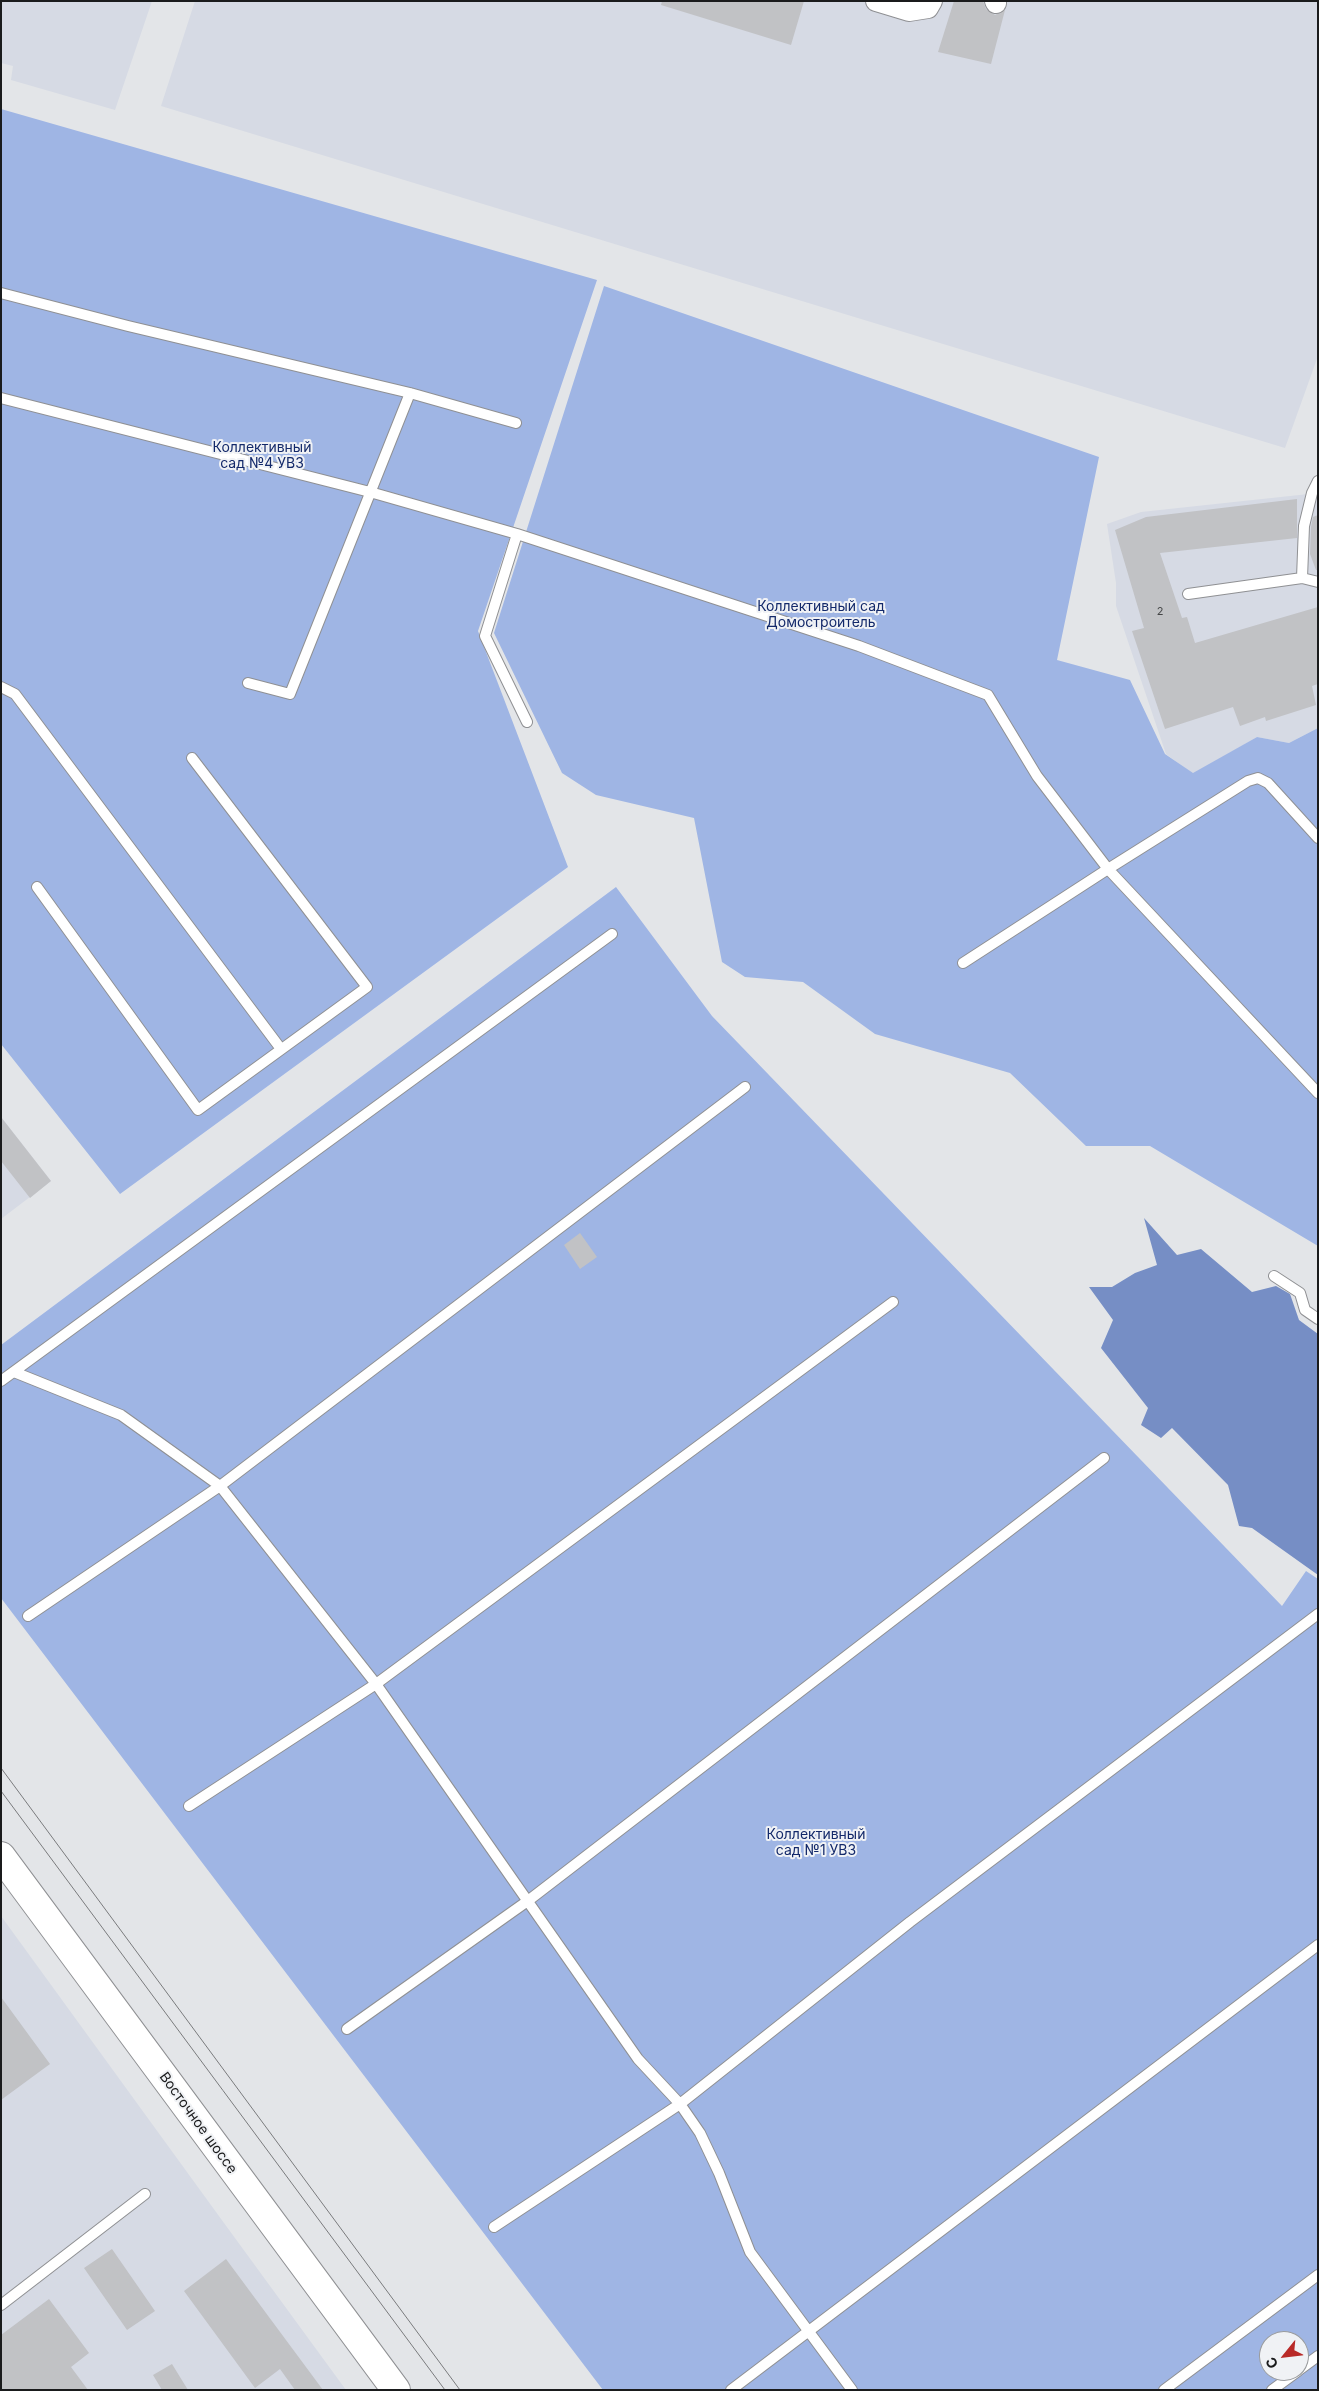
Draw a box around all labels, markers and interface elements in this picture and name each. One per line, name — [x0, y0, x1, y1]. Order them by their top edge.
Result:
park label: Коллективный сад №4 УВЗ — [213, 440, 311, 472]
park label: Коллективный сад Домостроитель — [757, 599, 885, 632]
house number: 2 — [1157, 605, 1163, 619]
park label: Коллективный сад №1 УВЗ — [767, 1827, 865, 1860]
street label: Восточное шоссе — [156, 2069, 240, 2177]
north arrow — [1259, 2331, 1309, 2381]
text: С — [1261, 2354, 1281, 2372]

